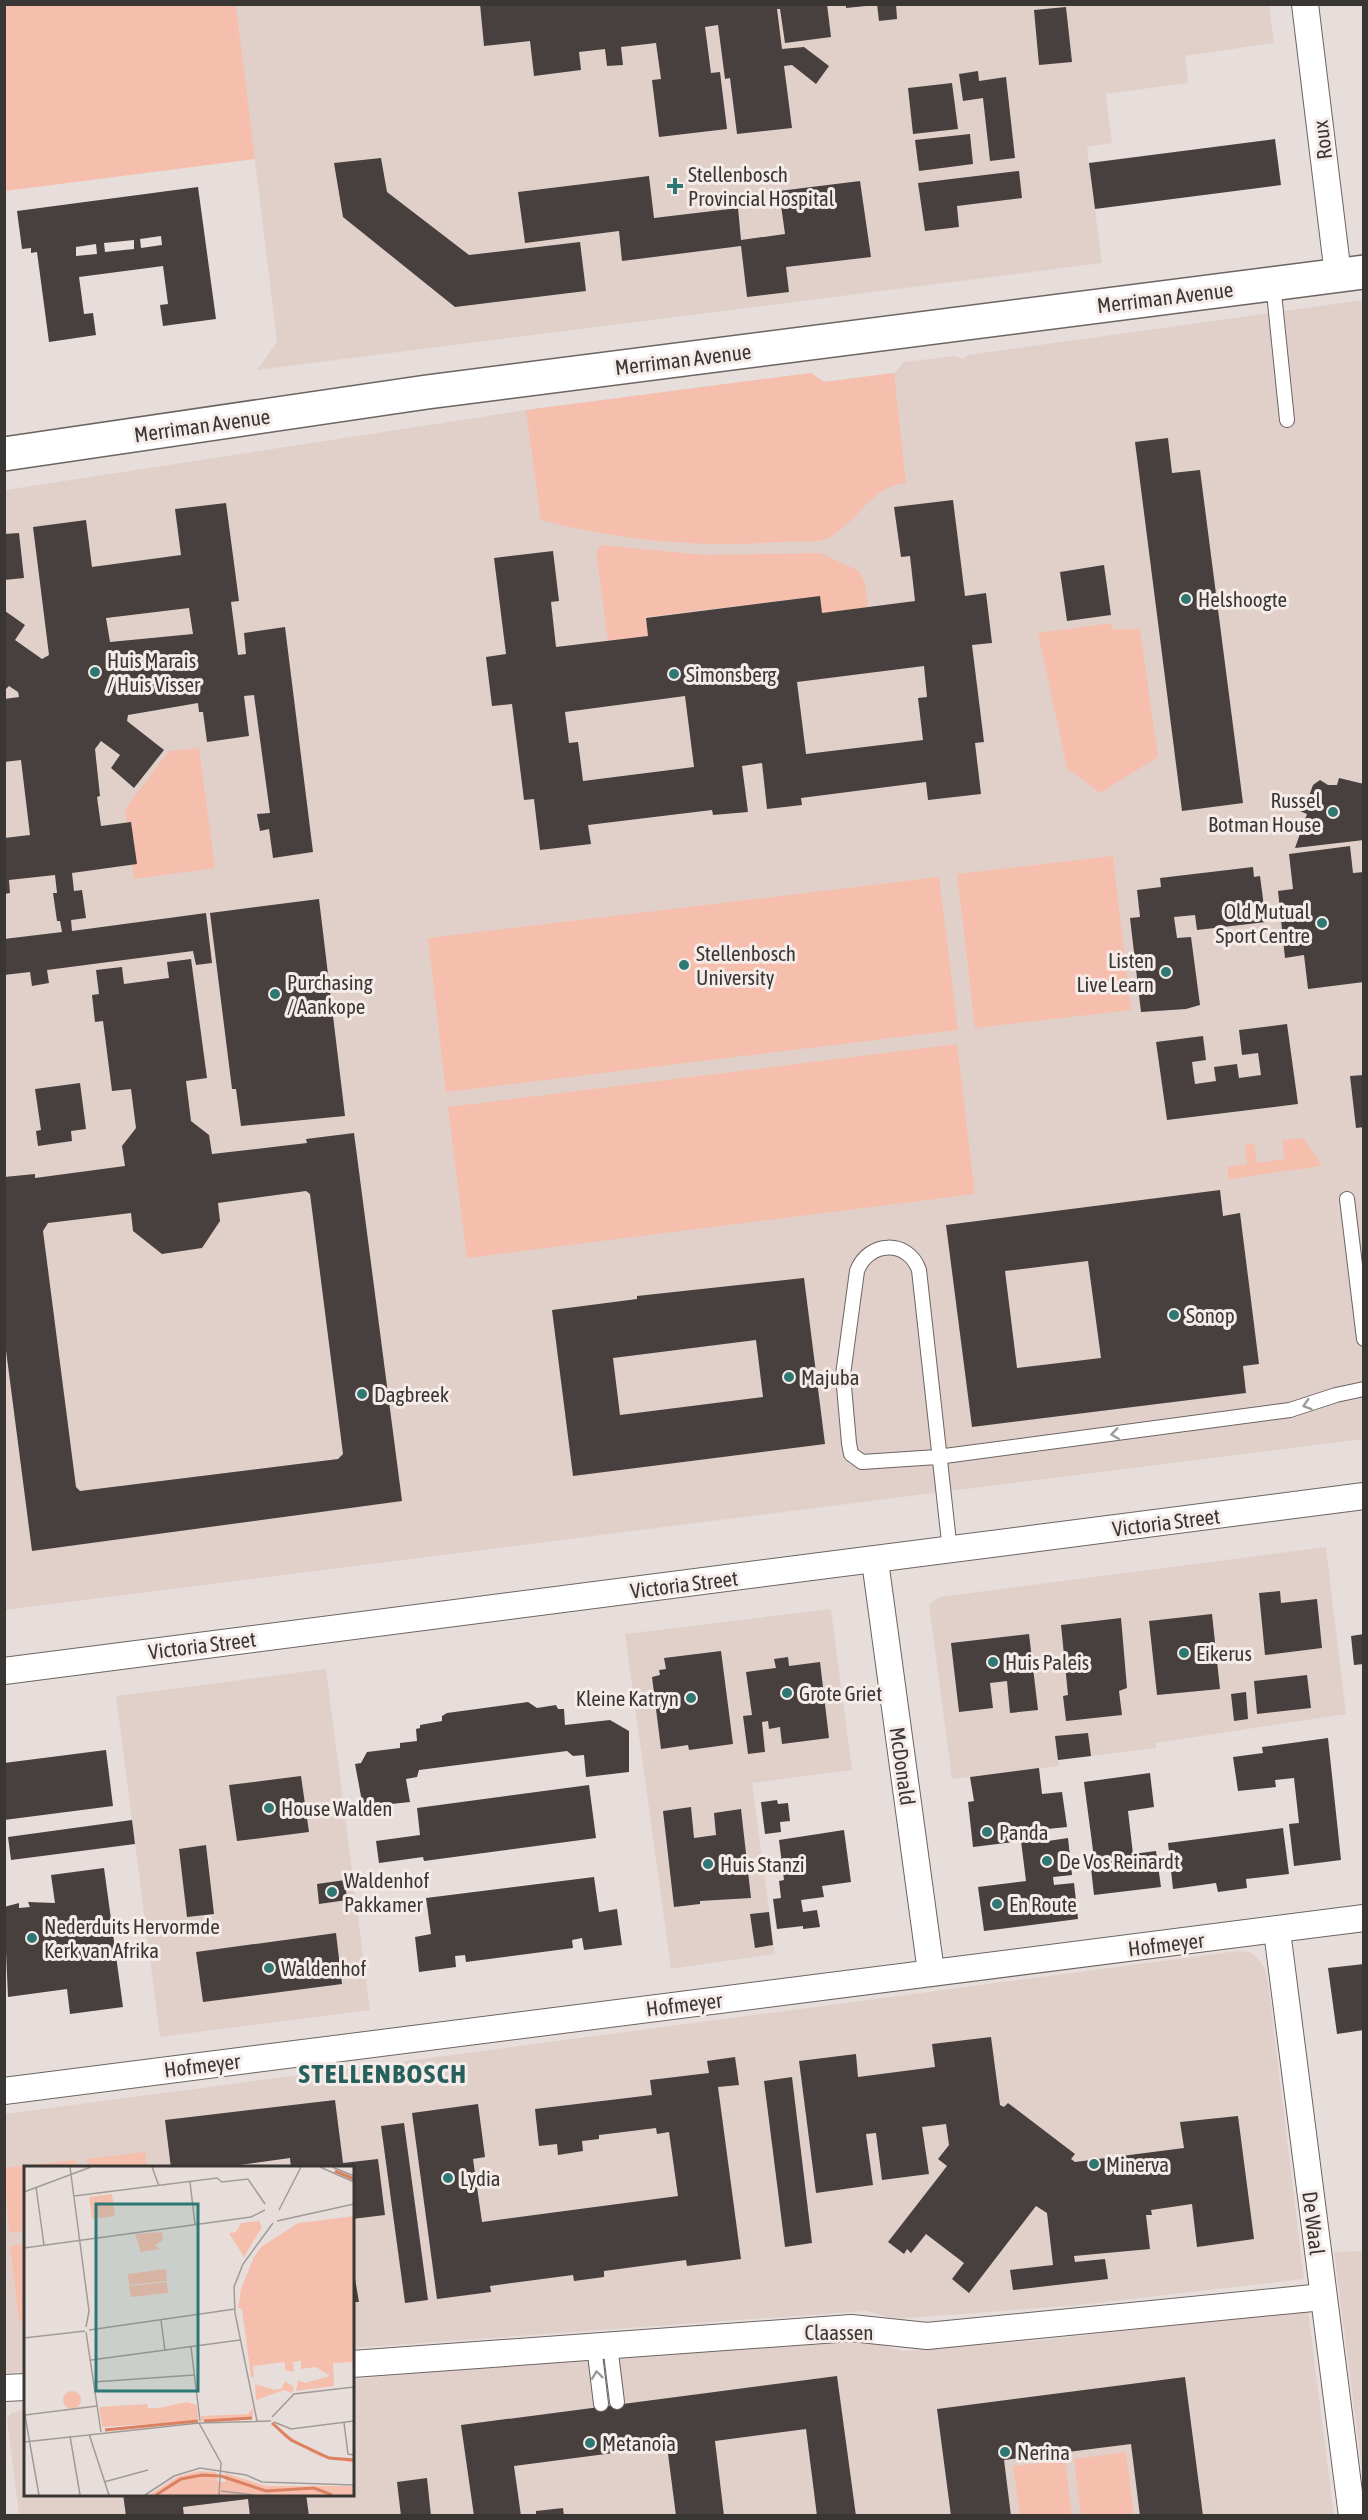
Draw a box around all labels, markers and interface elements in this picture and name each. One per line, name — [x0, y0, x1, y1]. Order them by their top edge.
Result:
street label: Roux — [1308, 119, 1336, 161]
place label: Stellenbosch Provincial Hospital — [688, 162, 835, 210]
marker: Stellenbosch Provincial Hospital — [666, 177, 684, 195]
street label: Merriman Avenue — [1096, 277, 1234, 317]
street label: Merriman Avenue — [614, 339, 752, 379]
street label: Merriman Avenue — [133, 404, 271, 446]
place label: Helshoogte — [1198, 587, 1287, 611]
marker: Helshoogte — [1179, 592, 1193, 606]
place label: Huis Marais / Huis Visser — [107, 648, 201, 696]
place label: Simonsberg — [686, 662, 776, 686]
marker: Huis Marais / Huis Visser — [88, 665, 102, 679]
marker: Simonsberg — [667, 667, 681, 681]
place label: Russel Botman House — [1208, 788, 1321, 836]
marker: Russel Botman House — [1326, 805, 1340, 819]
place label: Old Mutual Sport Centre — [1216, 899, 1310, 947]
marker: Old Mutual Sport Centre — [1315, 916, 1329, 930]
place label: Stellenbosch University — [696, 941, 796, 989]
place label: Listen Live Learn — [1076, 948, 1154, 996]
marker: Stellenbosch University — [677, 958, 691, 972]
marker: Listen Live Learn — [1159, 965, 1173, 979]
place label: Purchasing / Aankope — [287, 970, 373, 1018]
marker: Purchasing / Aankope — [268, 987, 282, 1001]
place label: Sonop — [1186, 1303, 1235, 1327]
marker: Sonop — [1167, 1308, 1181, 1322]
place label: Majuba — [801, 1365, 860, 1389]
marker: Majuba — [782, 1370, 796, 1384]
place label: Dagbreek — [374, 1382, 449, 1406]
marker: Dagbreek — [355, 1387, 369, 1401]
one-way arrow — [1302, 1397, 1313, 1410]
one-way arrow — [1110, 1427, 1119, 1439]
street label: Victoria Street — [1111, 1503, 1221, 1541]
street label: Victoria Street — [629, 1565, 739, 1603]
street label: Victoria Street — [147, 1626, 257, 1664]
place label: Eikerus — [1196, 1641, 1252, 1665]
marker: Eikerus — [1177, 1646, 1191, 1660]
place label: Huis Paleis — [1005, 1650, 1089, 1674]
marker: Huis Paleis — [986, 1655, 1000, 1669]
place label: Grote Griet — [799, 1681, 882, 1705]
place label: Kleine Katryn — [576, 1686, 679, 1710]
marker: Grote Griet — [780, 1686, 794, 1700]
marker: Kleine Katryn — [684, 1691, 698, 1705]
street label: McDonald — [886, 1725, 920, 1807]
place label: House Walden — [281, 1796, 392, 1820]
marker: House Walden — [262, 1801, 276, 1815]
place label: Panda — [999, 1820, 1049, 1844]
marker: Panda — [980, 1825, 994, 1839]
place label: De Vos Reinardt — [1059, 1849, 1180, 1873]
place label: Huis Stanzi — [720, 1852, 805, 1876]
marker: De Vos Reinardt — [1040, 1854, 1054, 1868]
marker: Huis Stanzi — [701, 1857, 715, 1871]
place label: Waldenhof Pakkamer — [344, 1868, 429, 1916]
marker: Waldenhof Pakkamer — [325, 1885, 339, 1899]
place label: En Route — [1009, 1892, 1077, 1916]
marker: En Route — [990, 1897, 1004, 1911]
place label: Nederduits Hervormde Kerk van Afrika — [44, 1914, 220, 1962]
street label: Hofmeyer — [1127, 1927, 1206, 1961]
marker: Nederduits Hervormde Kerk van Afrika — [25, 1931, 39, 1945]
place label: Waldenhof — [281, 1956, 366, 1980]
marker: Waldenhof — [262, 1961, 276, 1975]
street label: Hofmeyer — [645, 1987, 724, 2021]
street label: Hofmeyer — [163, 2048, 242, 2082]
district label: STELLENBOSCH — [299, 2058, 467, 2089]
place label: Minerva — [1106, 2152, 1169, 2176]
marker: Minerva — [1087, 2157, 1101, 2171]
inset map — [24, 2166, 354, 2496]
place label: Lydia — [460, 2166, 501, 2190]
marker: Lydia — [441, 2171, 455, 2185]
street label: De Waal — [1298, 2190, 1330, 2257]
street label: Claassen — [804, 2320, 874, 2344]
one-way arrow — [592, 2370, 604, 2380]
place label: Metanoia — [602, 2431, 676, 2455]
marker: Metanoia — [583, 2436, 597, 2450]
place label: Nerina — [1017, 2440, 1070, 2464]
marker: Nerina — [998, 2445, 1012, 2459]

